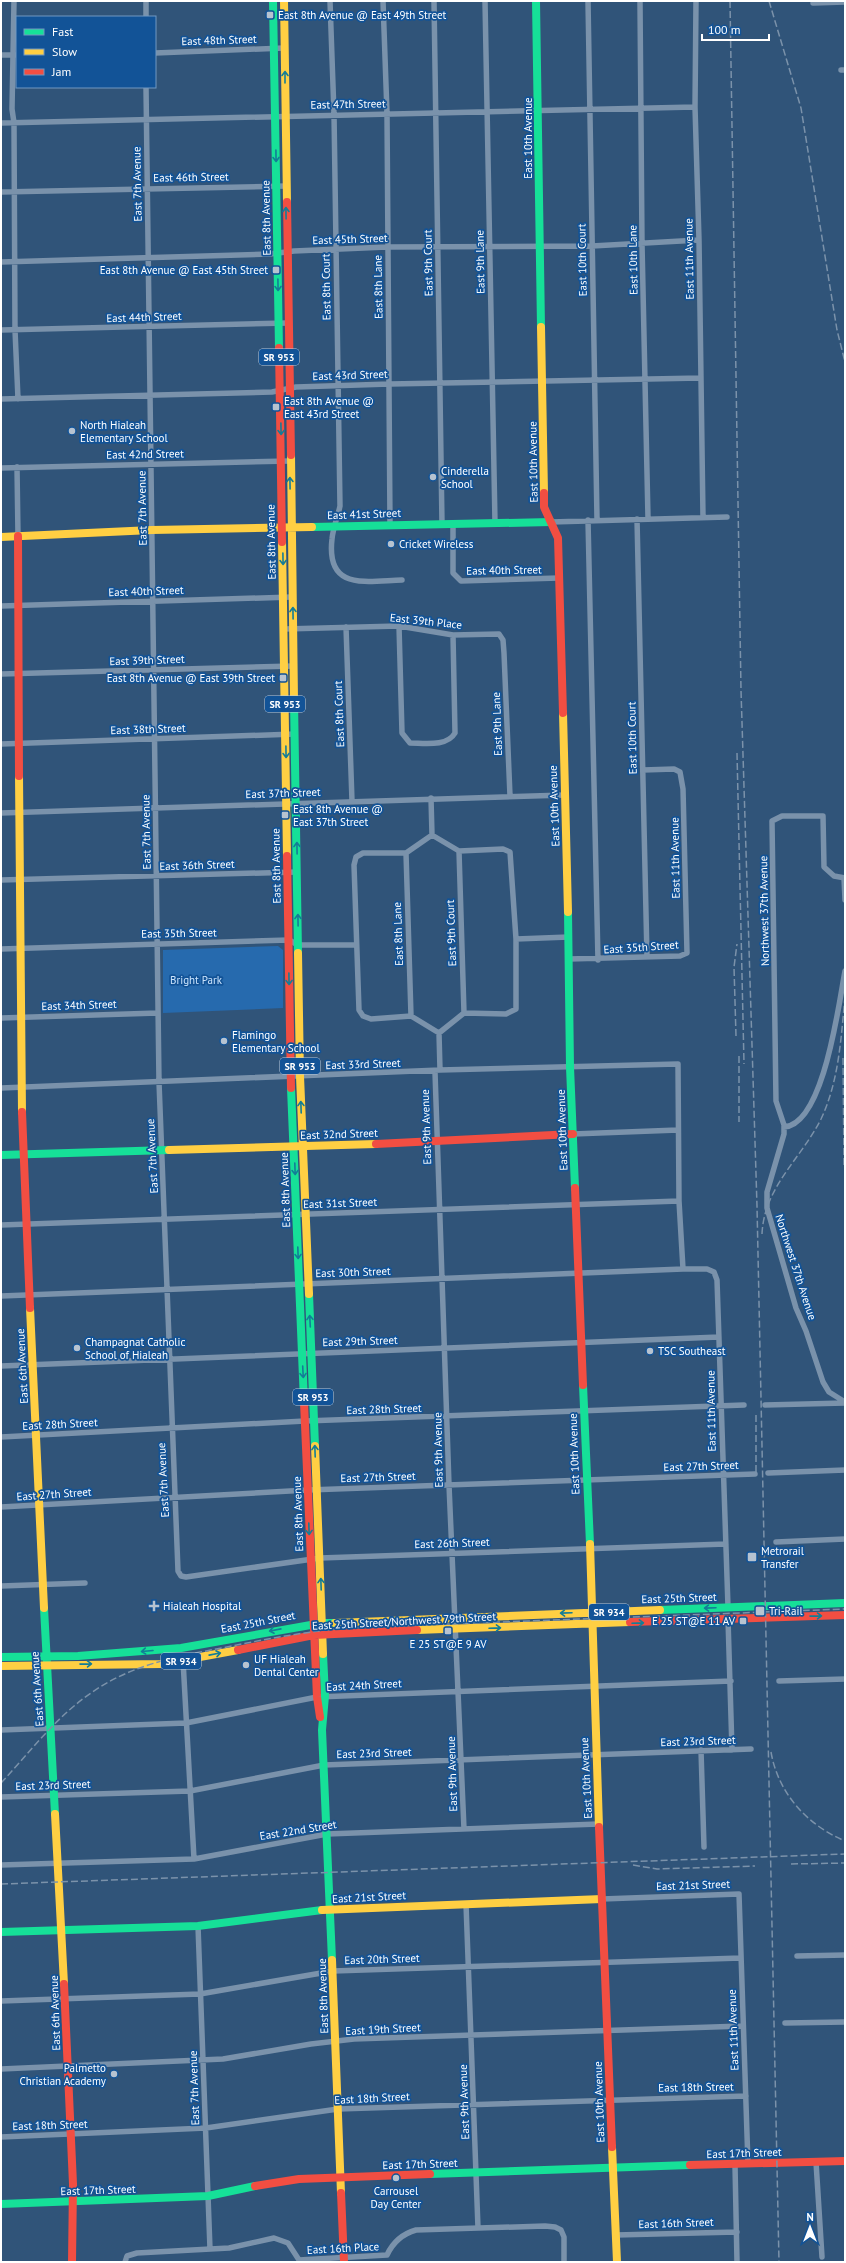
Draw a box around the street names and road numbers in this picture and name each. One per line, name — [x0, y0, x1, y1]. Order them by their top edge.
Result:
street label: East 48th Street — [181, 32, 257, 48]
street label: East 47th Street — [310, 96, 386, 112]
street label: East 10th Avenue — [521, 97, 535, 179]
street label: East 7th Avenue — [129, 146, 145, 222]
street label: East 46th Street — [153, 169, 229, 185]
street label: East 8th Avenue — [258, 180, 274, 256]
street label: East 11th Avenue — [681, 218, 697, 300]
street label: East 10th Court — [574, 223, 590, 297]
street label: East 10th Lane — [625, 225, 641, 295]
street label: East 9th Court — [420, 229, 436, 297]
street label: East 9th Lane — [472, 230, 488, 294]
street label: East 45th Street — [312, 231, 388, 247]
street label: East 8th Court — [318, 253, 334, 321]
street label: East 8th Lane — [370, 255, 386, 319]
street label: East 44th Street — [106, 309, 182, 325]
road number: SR 953 — [259, 349, 299, 365]
street label: East 43rd Street — [312, 367, 388, 383]
street label: East 10th Avenue — [525, 421, 541, 503]
street label: East 42nd Street — [106, 446, 184, 462]
street label: East 7th Avenue — [134, 470, 150, 546]
street label: East 8th Avenue — [263, 504, 279, 580]
street label: East 41st Street — [327, 506, 402, 522]
street label: East 40th Street — [466, 562, 542, 578]
street label: East 40th Street — [108, 583, 184, 599]
street label: East 39th Place — [389, 610, 463, 632]
street label: East 39th Street — [109, 652, 185, 668]
street label: East 8th Court — [331, 680, 347, 748]
street label: East 9th Lane — [489, 691, 505, 756]
road number: SR 953 — [265, 696, 305, 712]
street label: East 10th Court — [624, 701, 640, 775]
street label: East 38th Street — [110, 721, 186, 737]
street label: East 10th Avenue — [546, 765, 562, 847]
street label: East 37th Street — [245, 785, 321, 801]
street label: East 7th Avenue — [138, 794, 154, 870]
street label: East 11th Avenue — [667, 817, 683, 899]
street label: East 8th Avenue — [268, 828, 284, 904]
street label: Northwest 37th Avenue — [756, 855, 772, 966]
street label: East 36th Street — [159, 857, 235, 873]
street label: East 9th Court — [443, 899, 459, 967]
street label: East 8th Lane — [390, 901, 406, 966]
street label: East 35th Street — [141, 925, 217, 941]
street label: East 35th Street — [603, 937, 679, 957]
street label: East 34th Street — [41, 997, 117, 1013]
street label: East 33rd Street — [325, 1056, 401, 1072]
road number: SR 953 — [280, 1058, 320, 1074]
street label: East 9th Avenue — [418, 1089, 434, 1165]
street label: East 10th Avenue — [554, 1089, 570, 1171]
street label: East 7th Avenue — [143, 1118, 161, 1194]
street label: East 32nd Street — [300, 1126, 378, 1142]
street label: East 8th Avenue — [277, 1152, 293, 1228]
street label: East 31st Street — [303, 1195, 378, 1211]
street label: Northwest 37th Avenue — [772, 1212, 820, 1322]
street label: East 30th Street — [315, 1264, 391, 1280]
street label: East 6th Avenue — [13, 1328, 31, 1404]
street label: East 29th Street — [322, 1333, 398, 1349]
street label: East 11th Avenue — [703, 1370, 719, 1452]
road number: SR 953 — [293, 1389, 333, 1405]
street label: East 28th Street — [346, 1401, 422, 1417]
street label: East 9th Avenue — [430, 1412, 446, 1488]
street label: East 10th Avenue — [566, 1413, 582, 1495]
street label: East 28th Street — [22, 1415, 98, 1433]
street label: East 7th Avenue — [154, 1442, 172, 1518]
street label: East 27th Street — [663, 1458, 739, 1474]
street label: East 27th Street — [340, 1469, 416, 1485]
street label: East 8th Avenue — [290, 1476, 306, 1552]
street label: East 27th Street — [16, 1484, 92, 1504]
street label: East 26th Street — [414, 1535, 490, 1551]
street label: East 25th Street — [641, 1590, 717, 1606]
road number: SR 934 — [589, 1604, 629, 1620]
street label: East 25th Street — [220, 1608, 297, 1636]
street label: East 25th Street/Northwest 79th Street — [312, 1609, 497, 1633]
street label: East 6th Avenue — [27, 1651, 47, 1727]
road number: SR 934 — [161, 1653, 201, 1669]
street label: East 24th Street — [326, 1676, 402, 1694]
street label: East 23rd Street — [660, 1733, 736, 1749]
street label: East 9th Avenue — [444, 1736, 460, 1812]
street label: East 10th Avenue — [577, 1737, 595, 1819]
street label: East 23rd Street — [336, 1745, 412, 1761]
street label: East 23rd Street — [15, 1777, 91, 1793]
street label: East 22nd Street — [259, 1817, 338, 1843]
street label: East 21st Street — [656, 1877, 731, 1893]
street label: East 21st Street — [332, 1888, 407, 1906]
street label: East 20th Street — [344, 1951, 420, 1967]
street label: East 8th Avenue — [315, 1958, 331, 2034]
street label: East 6th Avenue — [47, 1975, 63, 2051]
street label: East 11th Avenue — [725, 1989, 741, 2071]
street label: East 19th Street — [345, 2020, 421, 2038]
street label: East 7th Avenue — [186, 2050, 202, 2126]
street label: East 10th Avenue — [591, 2061, 607, 2143]
street label: East 9th Avenue — [456, 2064, 472, 2140]
street label: East 18th Street — [658, 2079, 734, 2095]
street label: East 18th Street — [334, 2089, 410, 2107]
street label: East 18th Street — [12, 2117, 88, 2133]
street label: East 17th Street — [706, 2145, 782, 2161]
street label: East 17th Street — [382, 2156, 458, 2172]
street label: East 17th Street — [60, 2182, 136, 2198]
street label: East 16th Street — [638, 2215, 714, 2231]
street label: East 16th Place — [306, 2239, 380, 2257]

